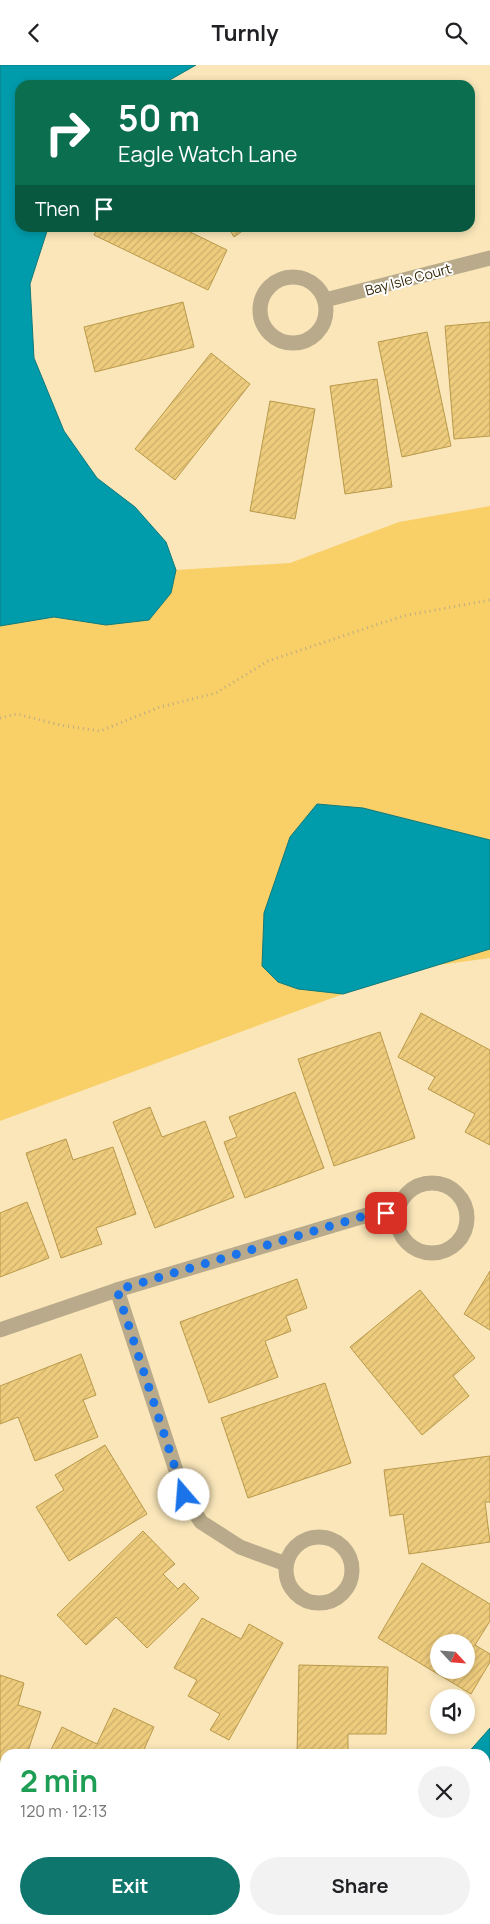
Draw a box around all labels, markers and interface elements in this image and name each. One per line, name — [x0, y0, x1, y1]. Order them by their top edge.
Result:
text: Turnly — [211, 18, 279, 48]
icon: back — [20, 19, 48, 47]
icon: search — [442, 19, 470, 47]
text: 50 m — [118, 94, 200, 142]
icon: right — [35, 100, 100, 165]
text: Eagle Watch Lane — [118, 139, 297, 169]
icon: arrive — [90, 195, 118, 223]
text: Then — [35, 196, 80, 222]
street label: Bay Isle Court — [363, 258, 453, 300]
pin — [365, 1192, 407, 1234]
icon: arrive — [372, 1199, 400, 1227]
position arrow — [157, 1468, 209, 1520]
north arrow — [430, 1634, 475, 1679]
map controls — [430, 1634, 475, 1734]
button: sound — [430, 1689, 475, 1734]
text: 2 min — [20, 1760, 98, 1801]
button: close — [418, 1766, 470, 1818]
text: 120 m · 12:13 — [20, 1800, 107, 1822]
button: Exit — [20, 1857, 240, 1915]
button: Share — [250, 1857, 470, 1915]

